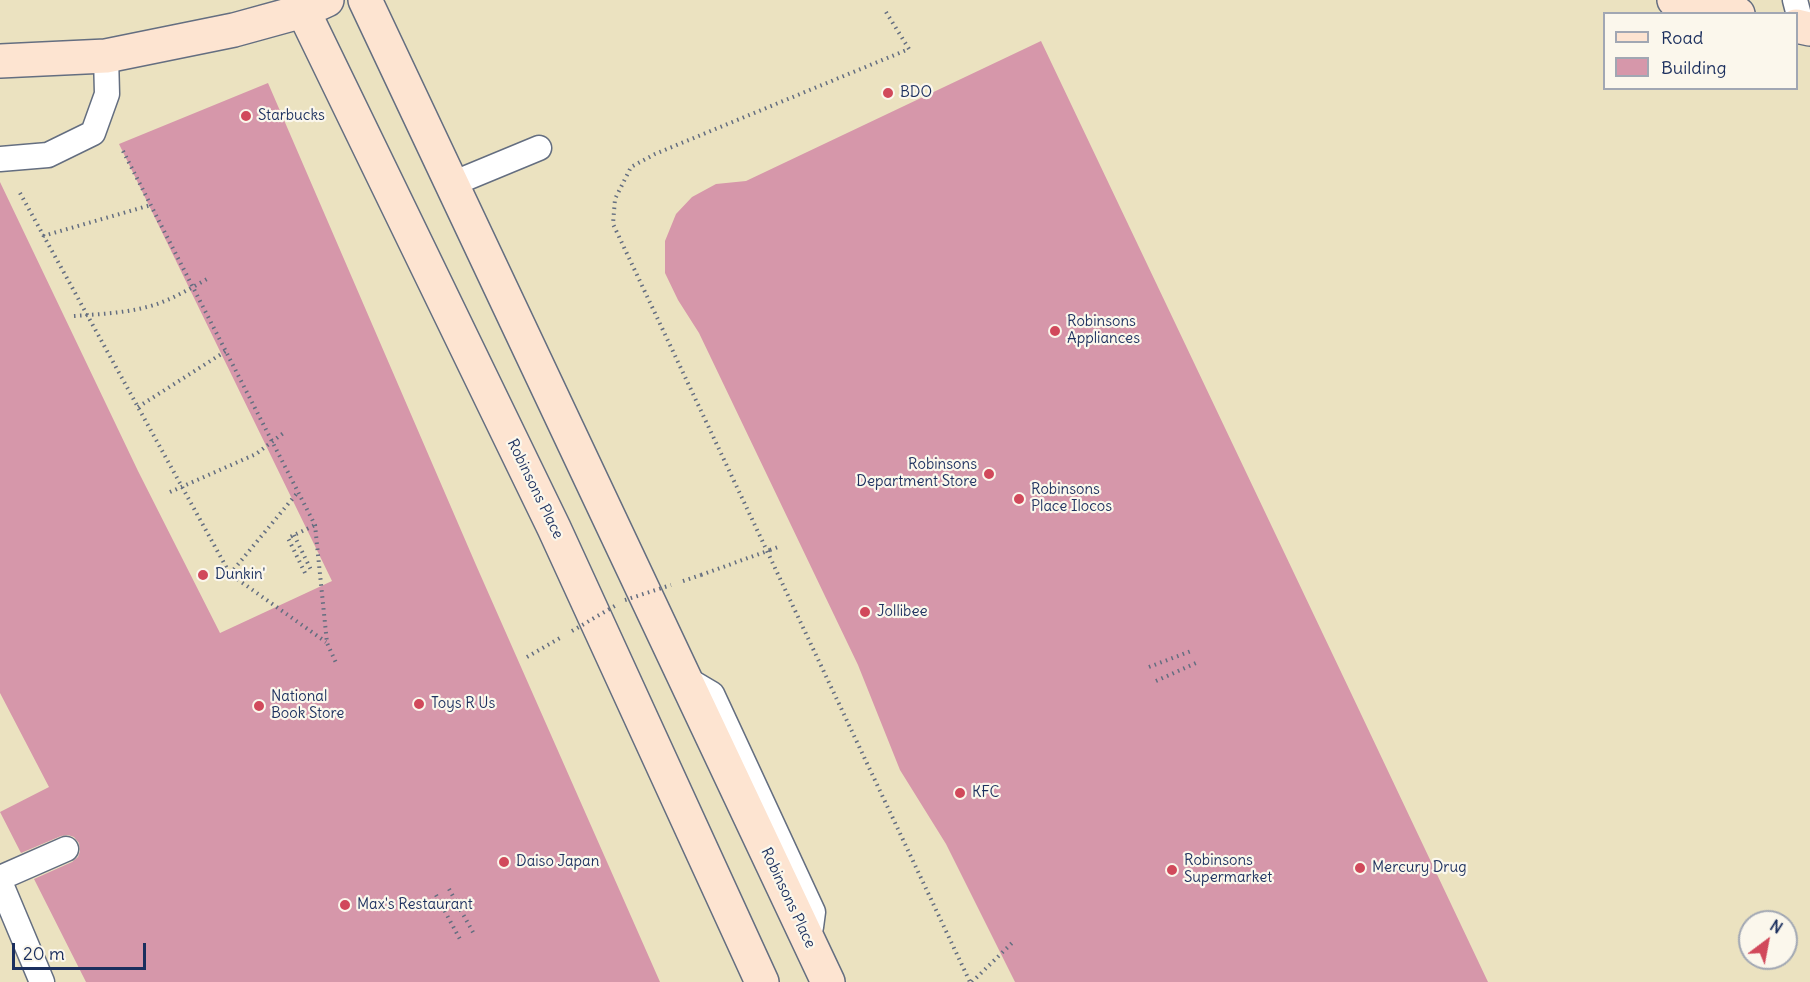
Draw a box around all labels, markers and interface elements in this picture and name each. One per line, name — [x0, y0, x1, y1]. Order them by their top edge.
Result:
legend — [1603, 12, 1798, 90]
text: Road — [1661, 26, 1703, 49]
text: Building — [1661, 56, 1726, 79]
place label: BDO — [900, 84, 932, 102]
marker: BDO — [881, 86, 895, 100]
place label: Starbucks — [258, 107, 325, 125]
marker: Starbucks — [239, 109, 253, 123]
place label: Robinsons Appliances — [1067, 313, 1140, 348]
marker: Robinsons Appliances — [1048, 324, 1062, 338]
street label: Robinsons Place — [503, 436, 567, 542]
place label: Robinsons Department Store — [856, 456, 977, 491]
marker: Robinsons Department Store — [982, 467, 996, 481]
place label: Robinsons Place Ilocos — [1031, 481, 1112, 516]
marker: Robinsons Place Ilocos — [1012, 492, 1026, 506]
place label: Dunkin' — [215, 566, 265, 584]
marker: Dunkin' — [196, 568, 210, 582]
place label: Jollibee — [877, 603, 928, 621]
marker: Jollibee — [858, 605, 872, 619]
place label: National Book Store — [271, 688, 344, 723]
place label: Toys R Us — [431, 695, 495, 713]
marker: Toys R Us — [412, 697, 426, 711]
marker: National Book Store — [252, 699, 266, 713]
place label: KFC — [972, 784, 999, 802]
marker: KFC — [953, 786, 967, 800]
street label: Robinsons Place — [757, 845, 819, 951]
place label: Robinsons Supermarket — [1184, 852, 1272, 887]
place label: Daiso Japan — [516, 853, 599, 871]
marker: Daiso Japan — [497, 855, 511, 869]
place label: Mercury Drug — [1372, 859, 1467, 877]
marker: Mercury Drug — [1353, 861, 1367, 875]
marker: Robinsons Supermarket — [1165, 863, 1179, 877]
place label: Max's Restaurant — [357, 896, 473, 914]
marker: Max's Restaurant — [338, 898, 352, 912]
north arrow — [1738, 910, 1798, 970]
text: N — [1766, 915, 1786, 938]
scale bar — [15, 931, 148, 969]
text: 20 m — [23, 942, 65, 965]

